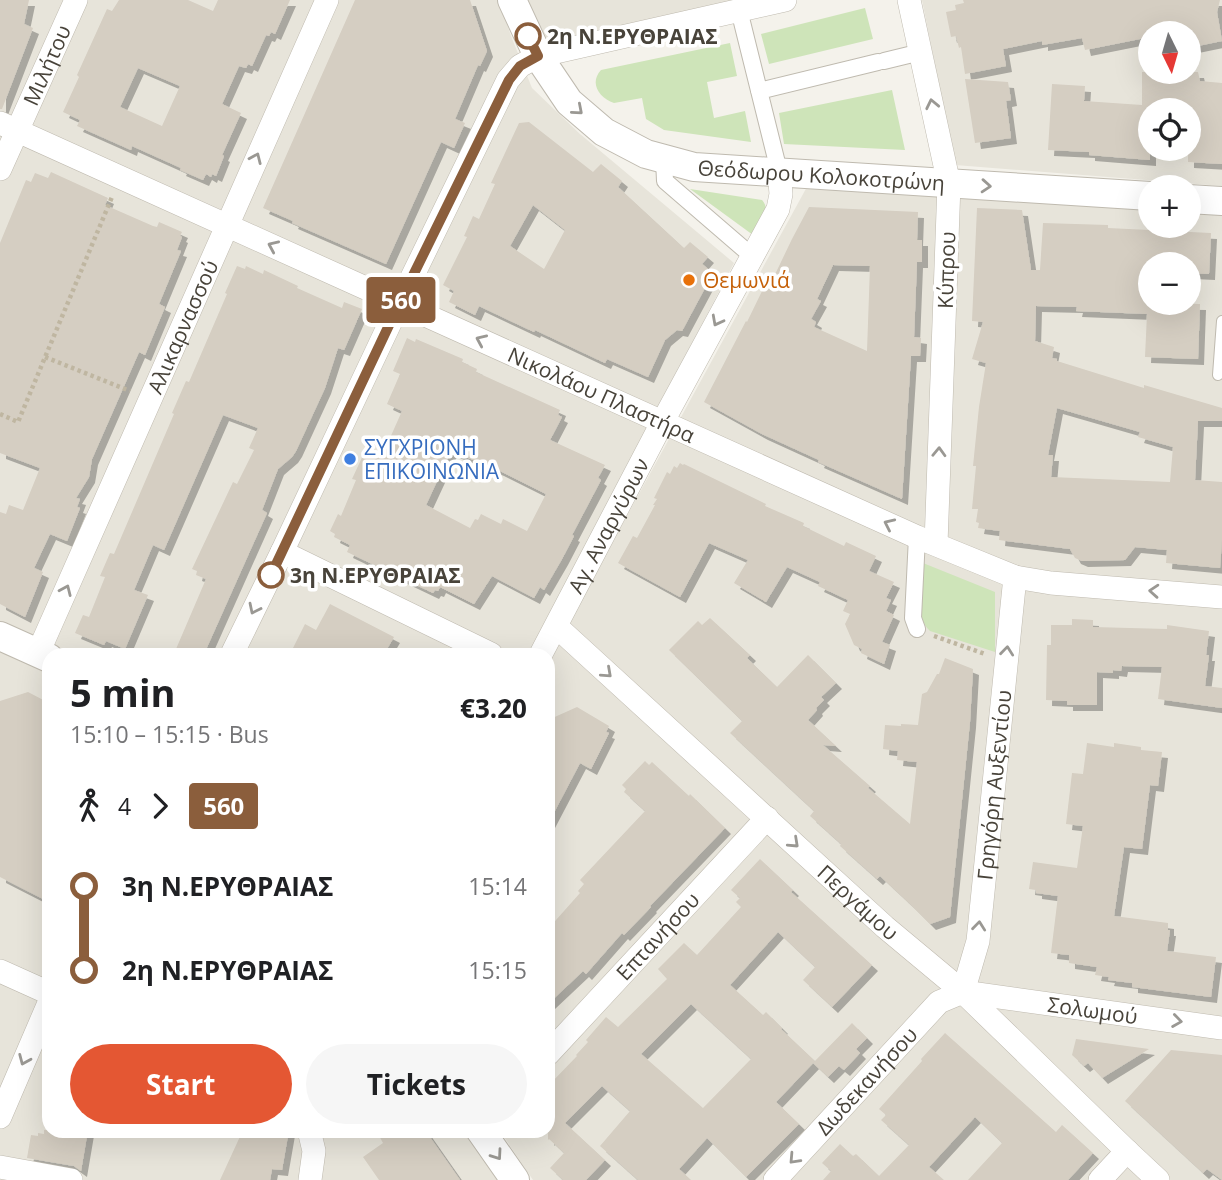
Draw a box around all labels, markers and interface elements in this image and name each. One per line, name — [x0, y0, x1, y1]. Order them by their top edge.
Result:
street label: Μιλήτου — [16, 20, 77, 110]
north arrow — [1138, 21, 1200, 84]
map controls — [1138, 21, 1201, 315]
place label: 2η Ν.ΕΡΥΘΡΑΙΑΣ — [547, 22, 718, 50]
marker: 2η Ν.ΕΡΥΘΡΑΙΑΣ — [515, 23, 541, 49]
one-way arrow — [925, 98, 940, 110]
button: locate — [1138, 98, 1201, 161]
one-way arrow — [570, 102, 583, 114]
one-way arrow — [248, 153, 262, 165]
street label: Θεόδωρου Κολοκοτρώνη — [697, 153, 946, 197]
button: + — [1138, 175, 1201, 238]
one-way arrow — [981, 179, 992, 194]
street label: Κύπρου — [931, 231, 961, 309]
one-way arrow — [268, 240, 281, 254]
button: − — [1138, 252, 1201, 315]
street label: Αλικαρνασσού — [141, 255, 224, 398]
place label: Θεμωνιά — [703, 266, 790, 294]
marker: Θεμωνιά — [681, 272, 697, 288]
line badge: 560 — [361, 277, 441, 323]
text: 560 — [380, 283, 422, 316]
one-way arrow — [712, 314, 725, 327]
one-way arrow — [476, 334, 488, 348]
street label: Νικολάου Πλαστήρα — [504, 340, 700, 449]
place label: ΣΥΓΧΡΙΟΝΗ ΕΠΙΚΟΙΝΩΝΙΑ — [364, 433, 500, 485]
one-way arrow — [932, 446, 947, 457]
marker: ΣΥΓΧΡΙΟΝΗ ΕΠΙΚΟΙΝΩΝΙΑ — [342, 451, 358, 467]
street label: Αγ. Αναργύρων — [561, 453, 655, 598]
one-way arrow — [884, 518, 896, 532]
place label: 3η Ν.ΕΡΥΘΡΑΙΑΣ — [290, 561, 461, 589]
marker: 3η Ν.ΕΡΥΘΡΑΙΑΣ — [258, 562, 284, 588]
one-way arrow — [1148, 584, 1159, 599]
one-way arrow — [58, 585, 72, 598]
one-way arrow — [249, 602, 263, 614]
one-way arrow — [999, 645, 1014, 656]
one-way arrow — [599, 665, 612, 677]
text: 5 min — [70, 666, 175, 718]
street label: Γρηγόρη Αυξεντίου — [970, 689, 1017, 881]
text: €3.20 — [460, 690, 527, 726]
text: 15:10 – 15:15 · Bus — [70, 718, 269, 750]
icon: walk — [70, 787, 108, 825]
icon: forward — [141, 787, 179, 825]
text: 560 — [203, 789, 244, 822]
text: 4 — [118, 790, 131, 822]
one-way arrow — [786, 834, 799, 847]
street label: Περγάμου — [812, 858, 904, 946]
text: 3η Ν.ΕΡΥΘΡΑΙΑΣ — [122, 868, 333, 904]
text: 15:14 — [468, 870, 527, 902]
street label: Επτανήσου — [610, 886, 705, 986]
one-way arrow — [972, 920, 987, 932]
text: 2η Ν.ΕΡΥΘΡΑΙΑΣ — [122, 952, 333, 988]
text: 15:15 — [468, 954, 527, 986]
street label: Σολωμού — [1046, 990, 1139, 1030]
one-way arrow — [1171, 1014, 1183, 1029]
street label: Δωδεκανήσου — [810, 1021, 923, 1141]
button: Start — [70, 1044, 292, 1124]
button: Tickets — [306, 1044, 527, 1124]
one-way arrow — [19, 1053, 33, 1065]
one-way arrow — [489, 1147, 501, 1160]
one-way arrow — [790, 1151, 803, 1164]

